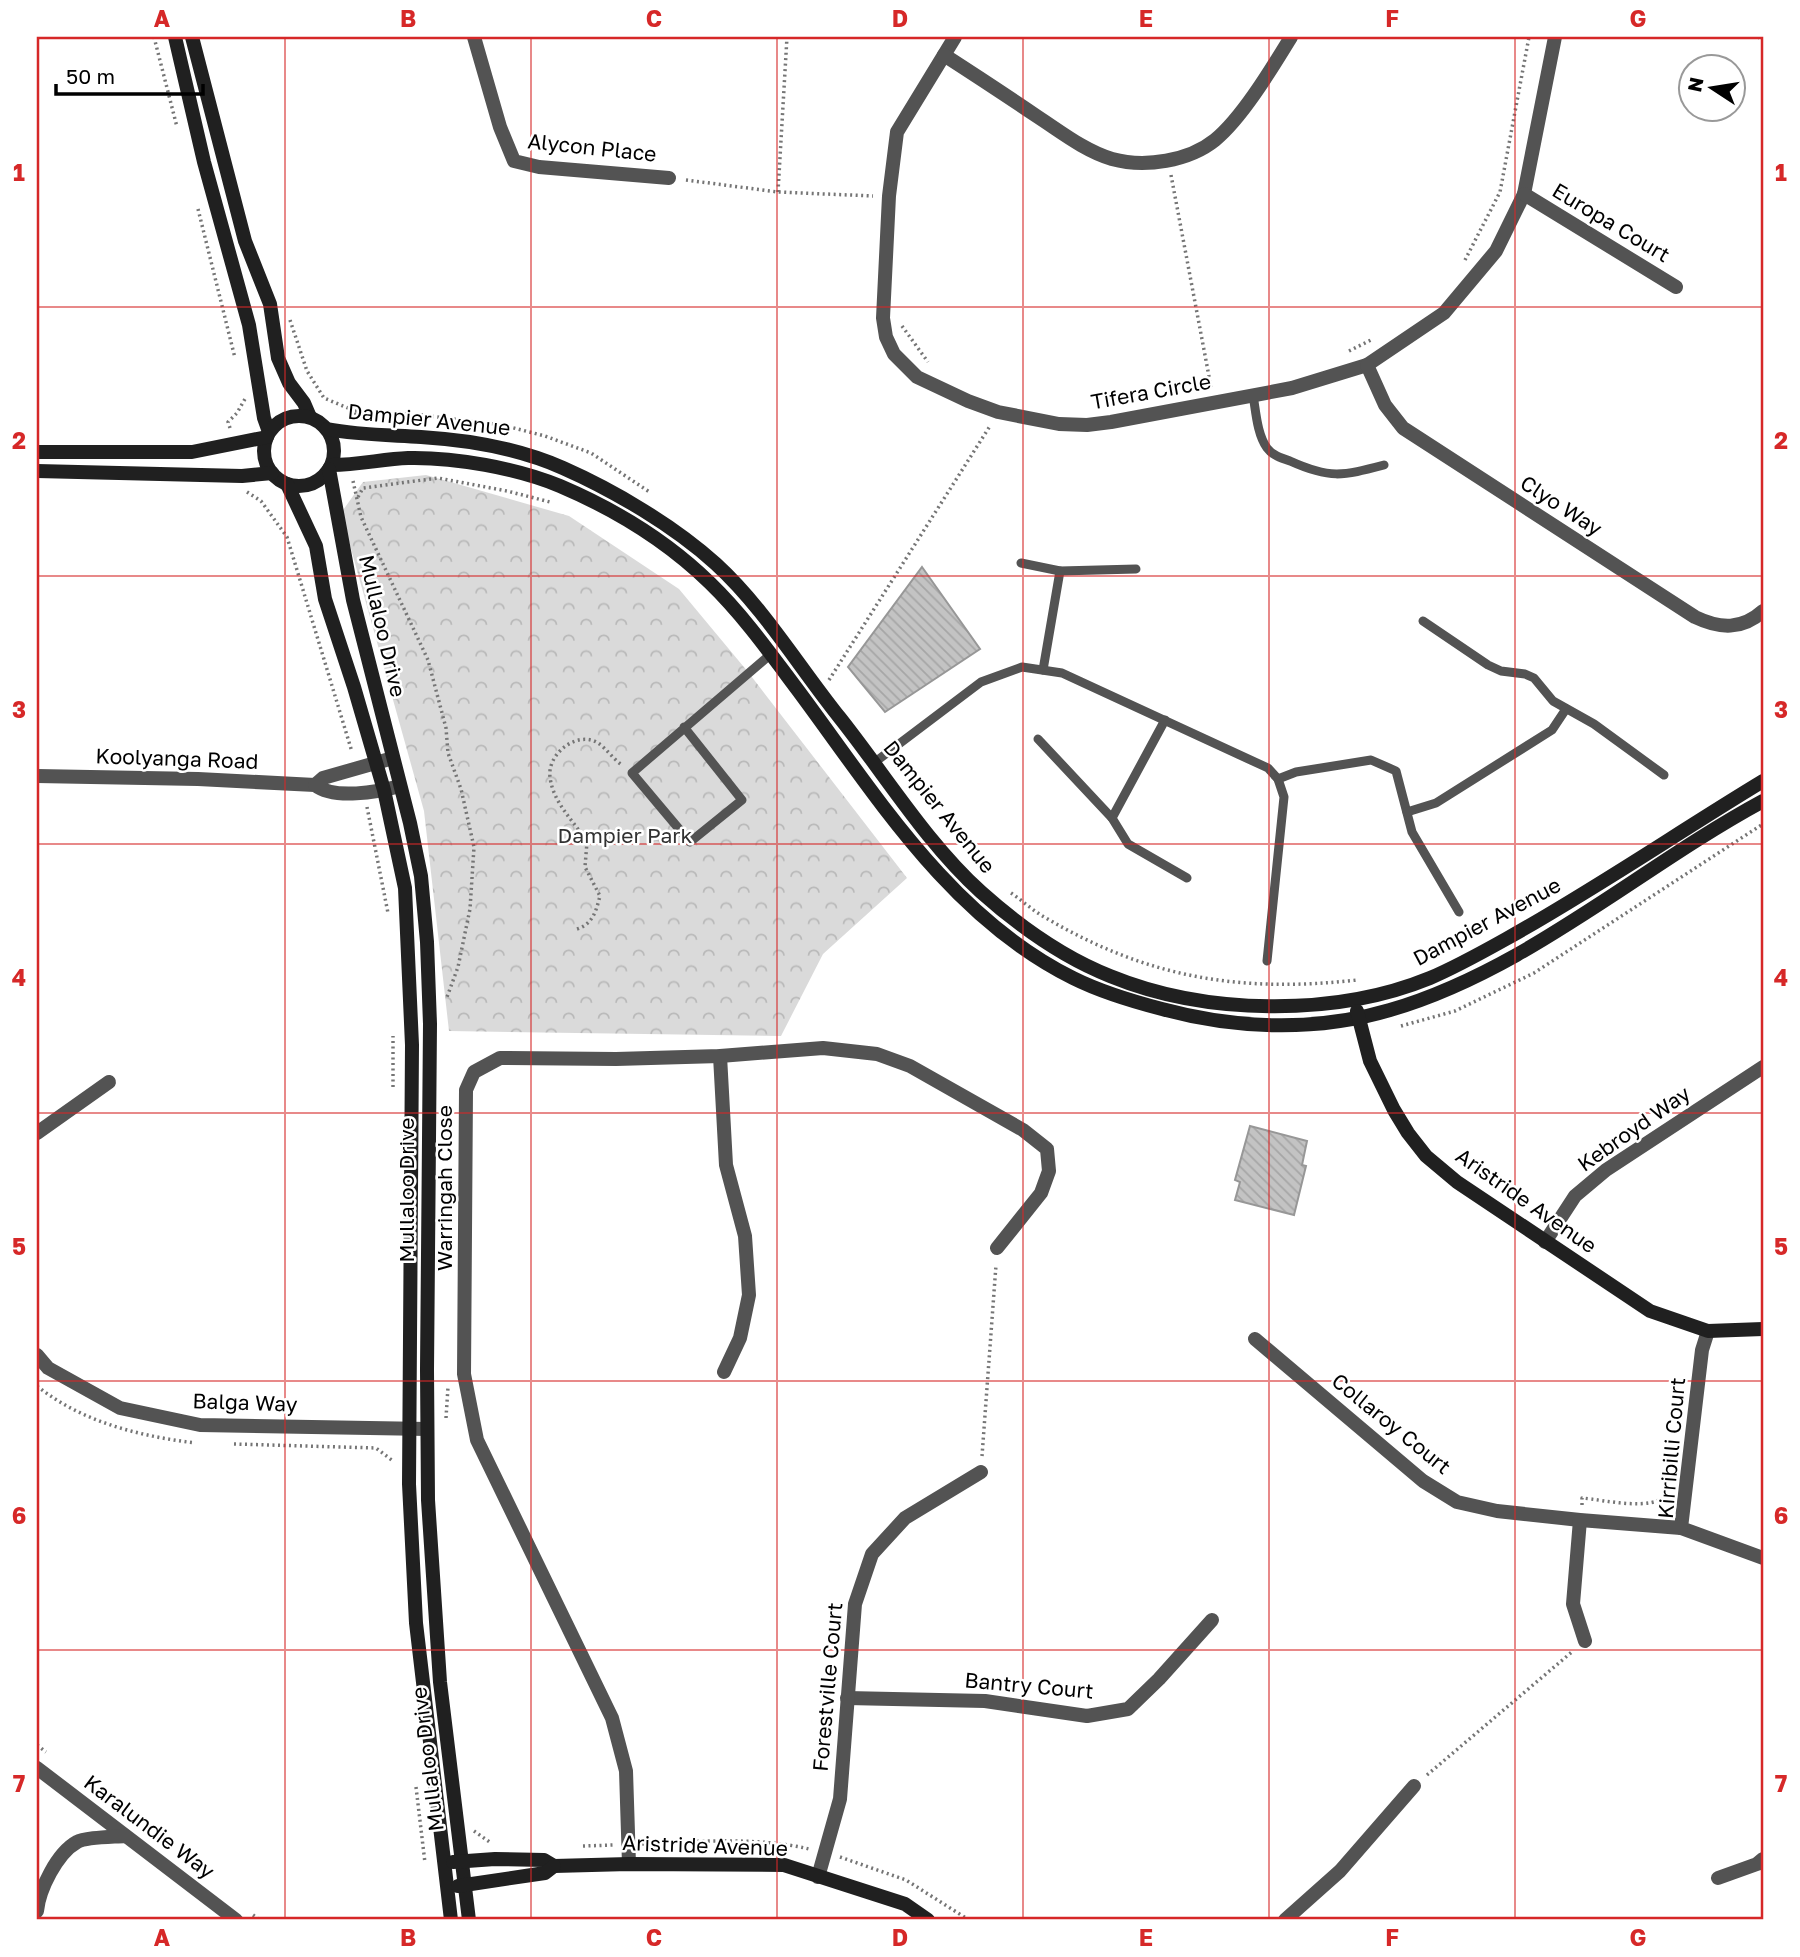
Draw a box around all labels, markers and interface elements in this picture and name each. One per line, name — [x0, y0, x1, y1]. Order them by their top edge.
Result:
text: A — [154, 4, 171, 32]
text: B — [400, 4, 416, 32]
text: C — [646, 4, 662, 32]
text: D — [892, 4, 908, 32]
text: E — [1139, 4, 1153, 32]
text: F — [1385, 4, 1399, 32]
text: G — [1630, 4, 1646, 32]
scale bar — [56, 52, 203, 96]
north arrow — [1678, 52, 1748, 122]
text: 50 m — [66, 63, 115, 89]
text: N — [1682, 75, 1708, 94]
street label: Alycon Place — [526, 127, 658, 167]
text: 1 — [13, 158, 25, 186]
text: 1 — [1775, 158, 1787, 186]
street label: Europa Court — [1548, 177, 1675, 267]
street label: Tifera Circle — [1089, 368, 1213, 414]
street label: Dampier Avenue — [346, 398, 512, 440]
text: 2 — [12, 426, 26, 454]
text: 2 — [1774, 426, 1788, 454]
street label: Clyo Way — [1516, 469, 1608, 541]
street label: Mullaloo Drive — [354, 552, 412, 699]
text: 3 — [12, 695, 26, 723]
text: 3 — [1774, 695, 1788, 723]
street label: Dampier Avenue — [878, 735, 1001, 878]
street label: Koolyanga Road — [95, 742, 259, 774]
park label: Dampier Park — [558, 822, 693, 848]
street label: Dampier Avenue — [1408, 871, 1565, 971]
text: 4 — [12, 963, 26, 991]
text: 4 — [1774, 963, 1788, 991]
street label: Kebroyd Way — [1572, 1080, 1695, 1177]
street label: Warringah Close — [431, 1105, 457, 1271]
street label: Mullaloo Drive — [393, 1117, 419, 1263]
street label: Aristride Avenue — [1451, 1142, 1602, 1258]
text: 5 — [12, 1232, 26, 1260]
text: 5 — [1774, 1232, 1788, 1260]
street label: Collaroy Court — [1327, 1367, 1457, 1479]
street label: Kirribilli Court — [1652, 1376, 1690, 1520]
street label: Balga Way — [192, 1387, 298, 1417]
text: 6 — [12, 1501, 26, 1529]
text: 6 — [1774, 1501, 1788, 1529]
street label: Forestville Court — [807, 1601, 847, 1773]
street label: Bantry Court — [963, 1666, 1095, 1704]
street label: Mullaloo Drive — [405, 1686, 449, 1833]
text: 7 — [13, 1769, 25, 1797]
street label: Karalundie Way — [79, 1769, 220, 1884]
text: 7 — [1775, 1769, 1787, 1797]
street label: Aristride Avenue — [622, 1829, 788, 1861]
text: A — [154, 1923, 171, 1951]
text: B — [400, 1923, 416, 1951]
text: C — [646, 1923, 662, 1951]
text: D — [892, 1923, 908, 1951]
text: E — [1139, 1923, 1153, 1951]
text: F — [1385, 1923, 1399, 1951]
text: G — [1630, 1923, 1646, 1951]

